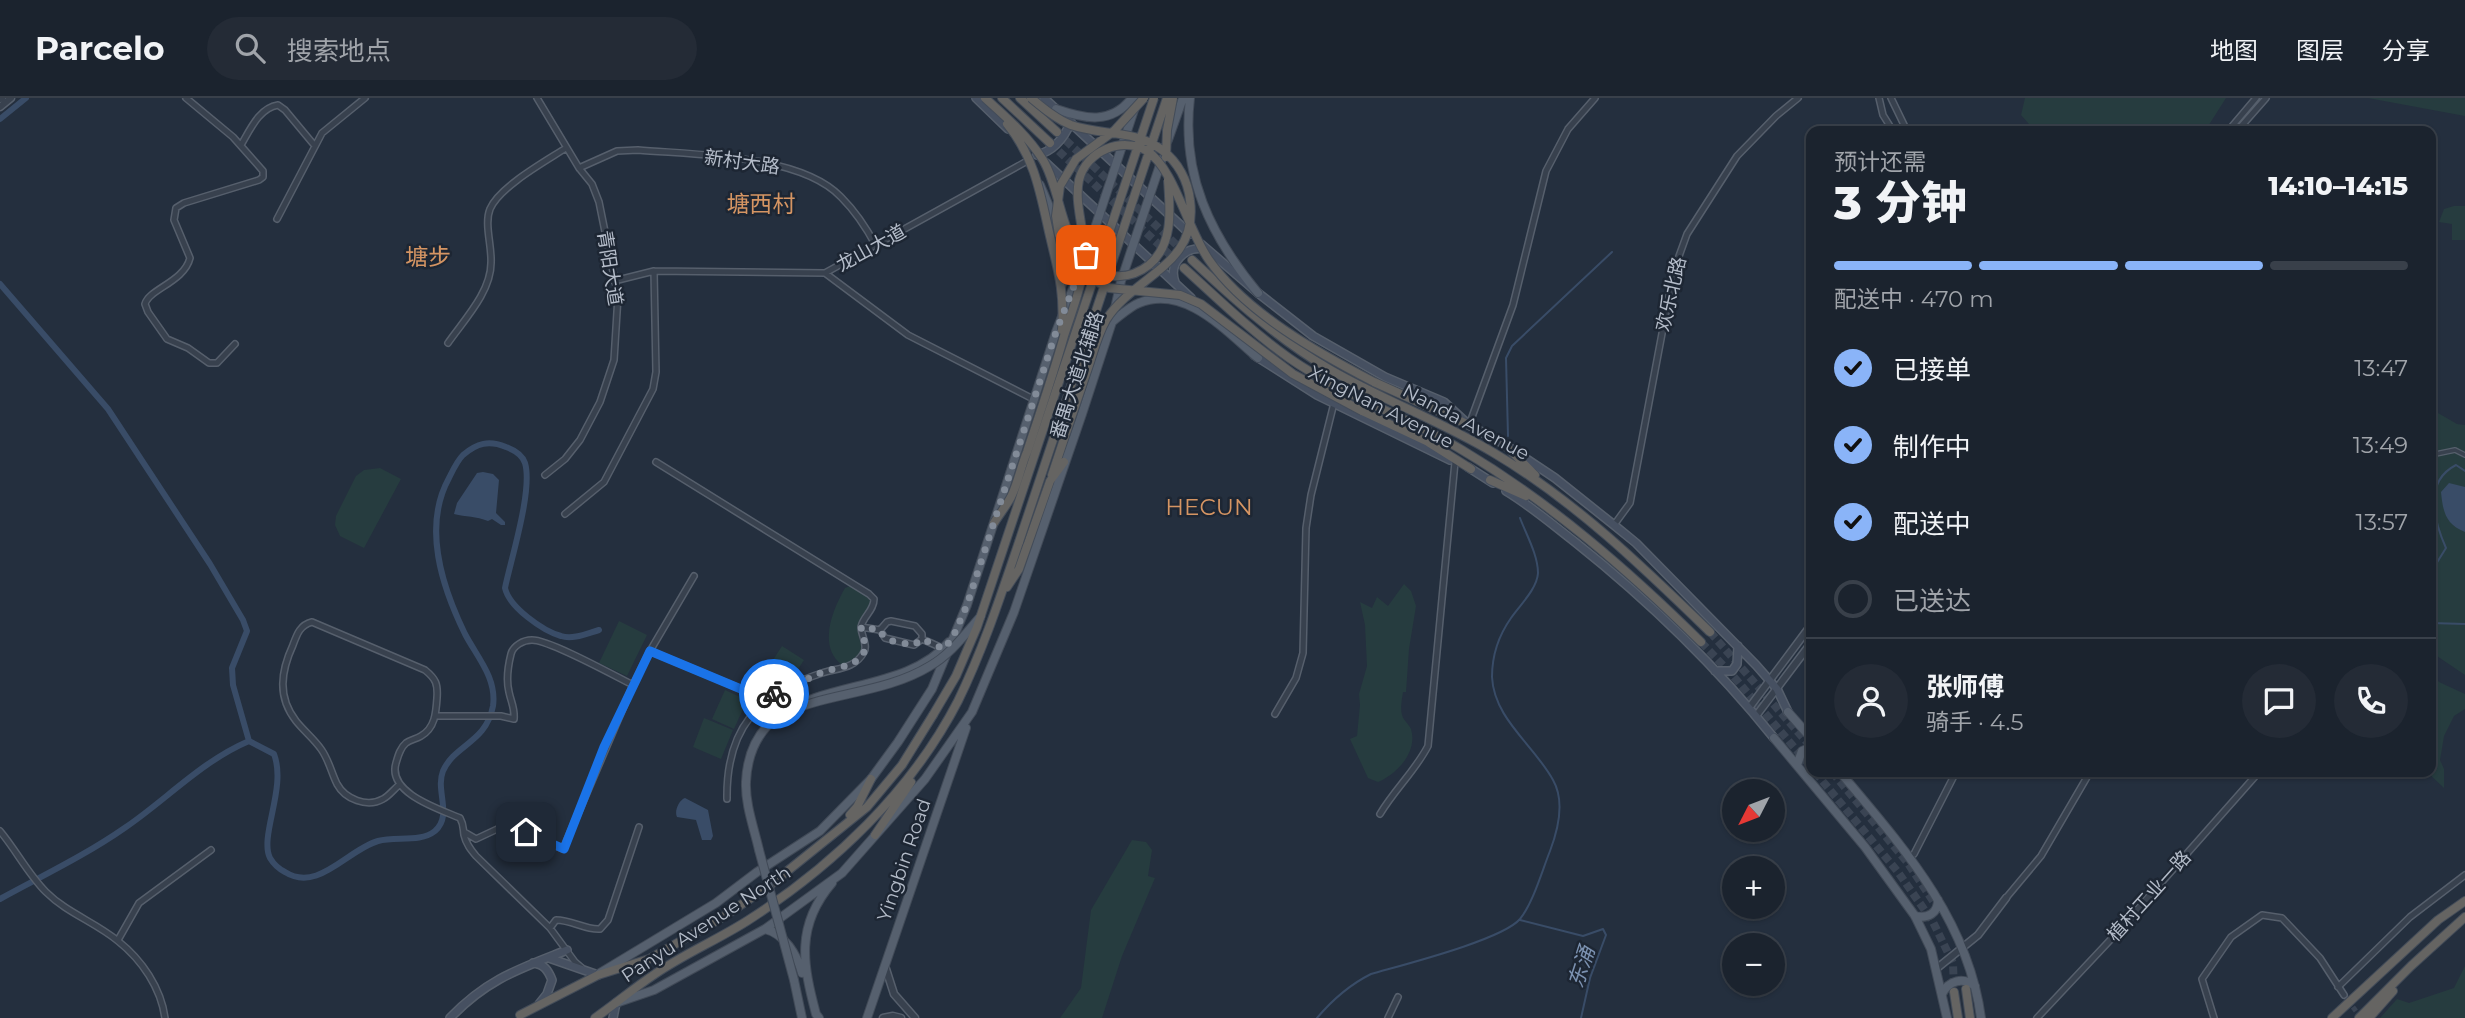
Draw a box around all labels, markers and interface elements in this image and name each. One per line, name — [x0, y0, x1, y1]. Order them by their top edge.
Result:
search box — [207, 17, 697, 80]
text: Parcelo — [35, 28, 165, 68]
icon: search — [231, 29, 269, 67]
text: 搜索地点 — [287, 35, 391, 67]
text: 地图 — [2210, 36, 2258, 65]
text: 图层 — [2296, 36, 2344, 65]
text: 分享 — [2382, 36, 2430, 65]
street label: 新村大路 — [703, 145, 781, 179]
text: 预计还需 — [1834, 148, 1926, 176]
text: 14:10–14:15 — [2268, 170, 2408, 202]
text: 3 分钟 — [1834, 174, 1967, 231]
district label: 塘西村 — [727, 190, 796, 218]
street label: 龙山大道 — [832, 220, 910, 276]
pin — [1056, 225, 1116, 285]
street label: 青阳大道 — [593, 229, 627, 307]
icon: bag — [1067, 236, 1105, 274]
district label: 塘步 — [405, 243, 451, 271]
street label: 欢乐北路 — [1651, 254, 1691, 334]
text: 配送中 · 470 m — [1834, 285, 1994, 313]
street label: 番禺大道北辅路 — [1046, 308, 1108, 442]
icon: check — [1834, 349, 1872, 387]
text: 已接单 — [1893, 354, 1971, 386]
text: 13:47 — [2354, 354, 2408, 382]
street label: XingNan Avenue — [1305, 361, 1457, 453]
street label: Nanda Avenue — [1399, 379, 1533, 465]
icon: check — [1834, 426, 1872, 464]
text: 制作中 — [1893, 431, 1971, 463]
text: 13:49 — [2353, 431, 2408, 459]
district label: HECUN — [1165, 493, 1253, 521]
icon: check — [1834, 503, 1872, 541]
text: 配送中 — [1893, 508, 1971, 540]
text: 13:57 — [2356, 508, 2408, 536]
text: 已送达 — [1893, 585, 1971, 617]
courier — [739, 659, 809, 729]
button: person — [1834, 664, 1908, 738]
button: chat — [2242, 664, 2316, 738]
button: phone — [2334, 664, 2408, 738]
text: 张师傅 — [1926, 671, 2004, 703]
icon: bike — [755, 675, 793, 713]
text: 骑手 · 4.5 — [1926, 708, 2023, 736]
north arrow — [1722, 779, 1785, 842]
map controls — [1722, 779, 1785, 996]
street label: Yingbin Road — [872, 796, 936, 924]
pin — [496, 802, 556, 862]
icon: home — [507, 813, 545, 851]
street label: 植村工业一路 — [2102, 846, 2196, 946]
button: + — [1722, 856, 1785, 919]
street label: Panyu Avenue North — [617, 861, 795, 987]
button: − — [1722, 933, 1785, 996]
water label: 东涌 — [1563, 941, 1600, 991]

